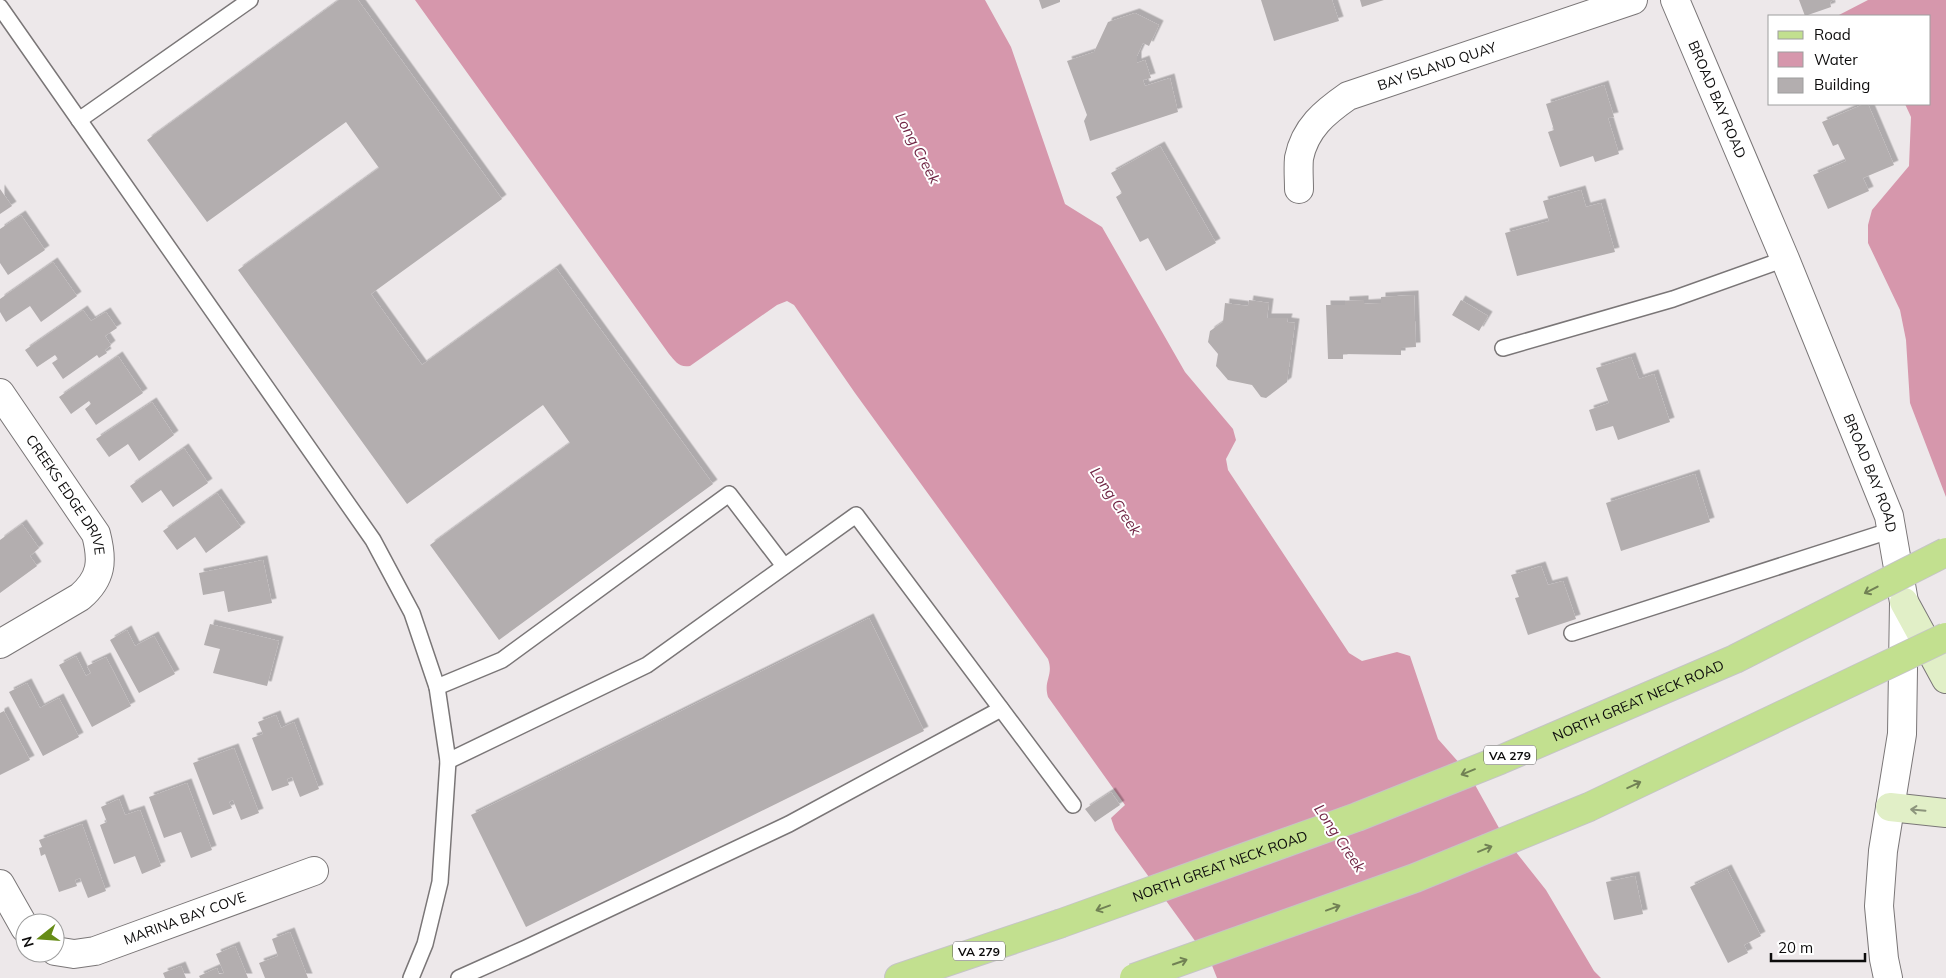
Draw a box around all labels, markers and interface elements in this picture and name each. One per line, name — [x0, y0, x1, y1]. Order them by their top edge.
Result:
legend — [1768, 15, 1931, 105]
text: Road — [1814, 25, 1851, 44]
street label: BAY ISLAND QUAY — [1375, 38, 1499, 94]
street label: BROAD BAY ROAD — [1684, 38, 1750, 161]
text: Water — [1814, 50, 1858, 69]
text: Building — [1814, 75, 1870, 94]
water label: Long Creek — [891, 109, 945, 188]
street label: BROAD BAY ROAD — [1839, 411, 1901, 534]
street label: CREEKS EDGE DRIVE — [22, 431, 109, 556]
water label: Long Creek — [1086, 463, 1146, 540]
one-way arrow — [1864, 586, 1879, 595]
street label: NORTH GREAT NECK ROAD — [1550, 656, 1727, 745]
road number: VA 279 — [1484, 746, 1536, 764]
one-way arrow — [1461, 768, 1476, 778]
one-way arrow — [1626, 780, 1641, 789]
water label: Long Creek — [1310, 800, 1370, 877]
one-way arrow — [1910, 805, 1926, 815]
street label: NORTH GREAT NECK ROAD — [1130, 827, 1310, 906]
one-way arrow — [1477, 844, 1492, 853]
street label: MARINA BAY COVE — [121, 888, 248, 949]
one-way arrow — [1325, 903, 1340, 912]
one-way arrow — [1095, 904, 1111, 913]
north arrow — [15, 913, 65, 963]
scale bar — [1771, 930, 1865, 962]
text: N — [17, 934, 38, 949]
text: 20 m — [1778, 938, 1813, 957]
road number: VA 279 — [953, 941, 1005, 960]
one-way arrow — [1172, 957, 1187, 966]

